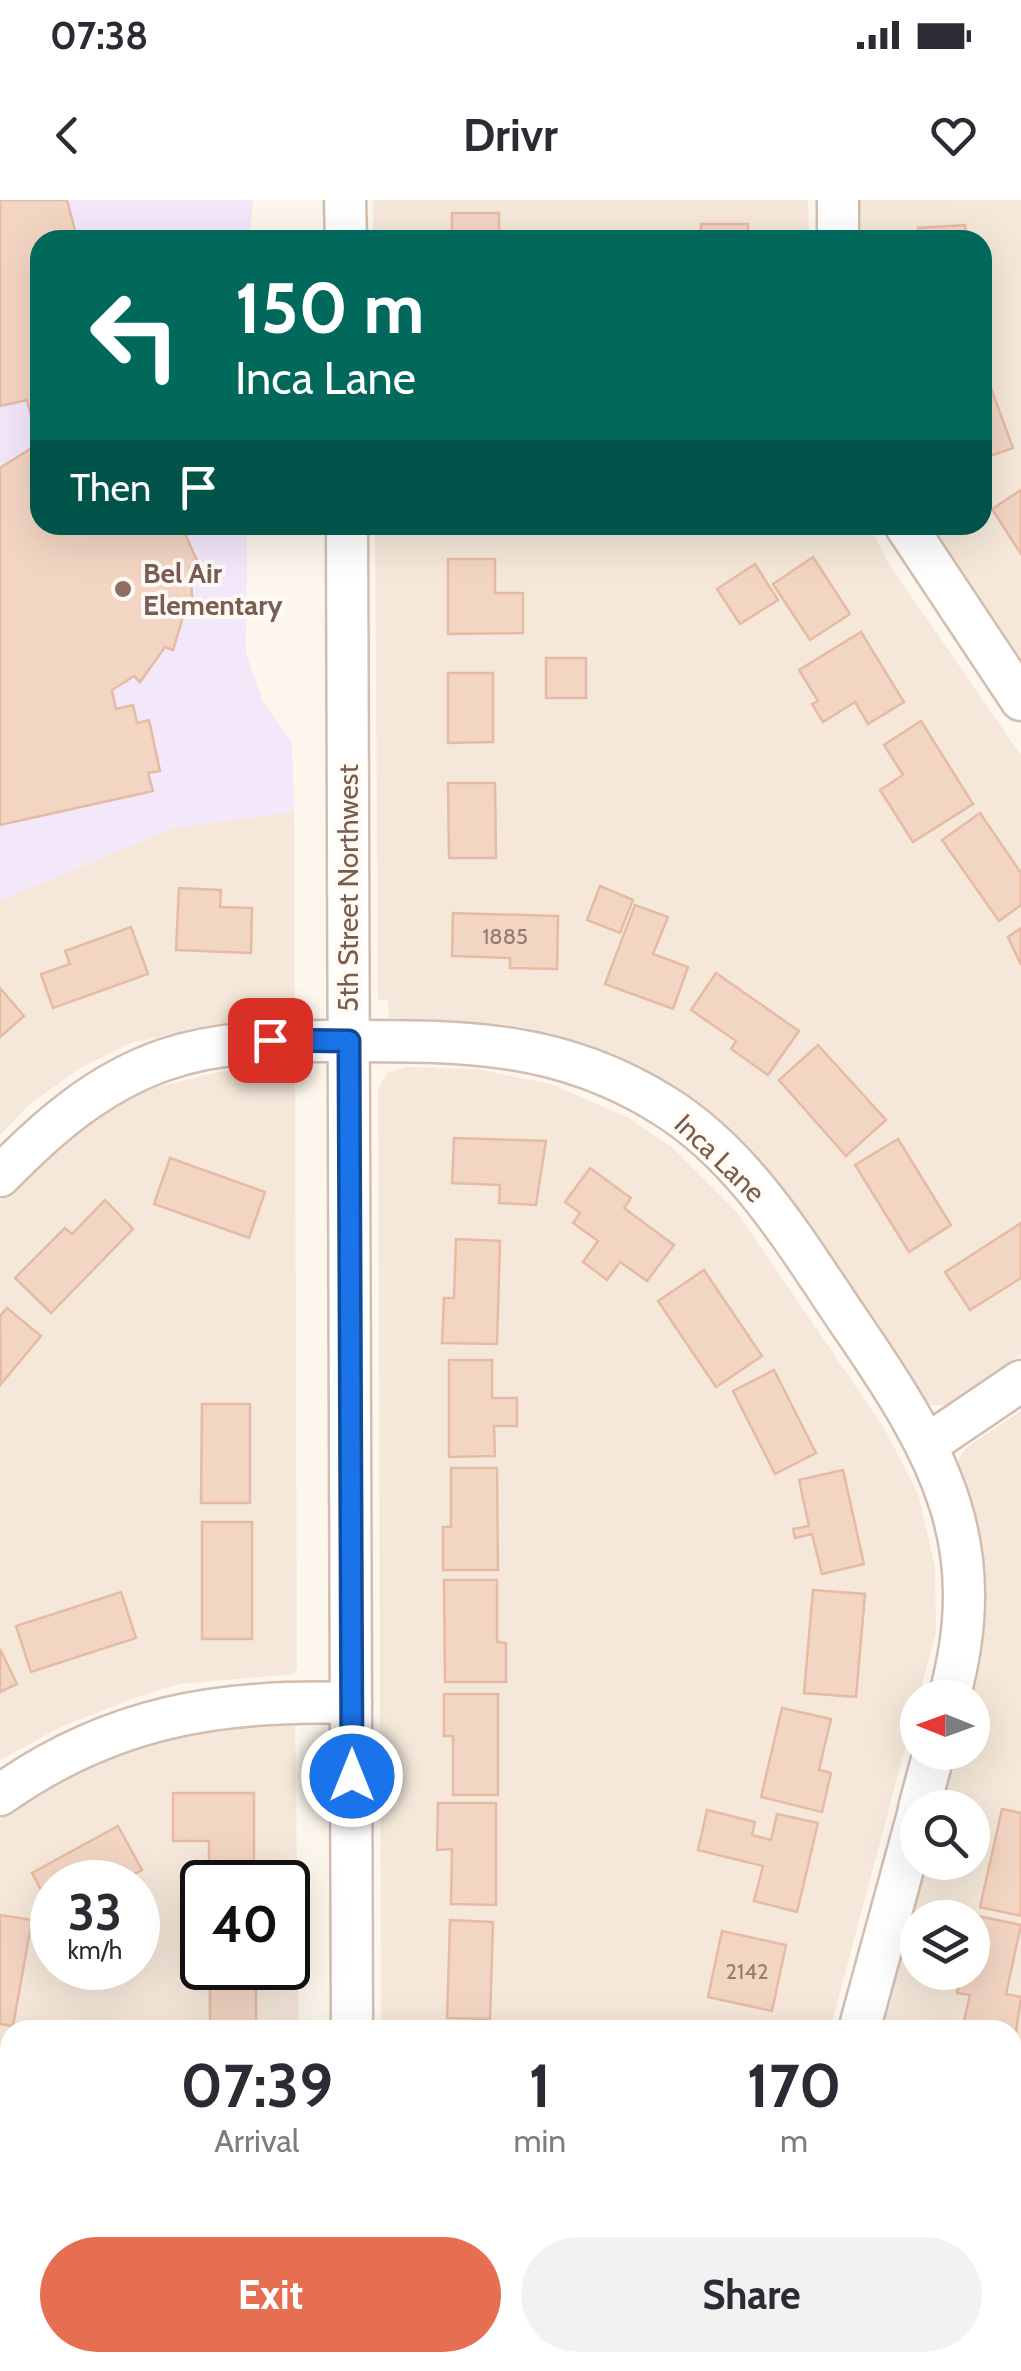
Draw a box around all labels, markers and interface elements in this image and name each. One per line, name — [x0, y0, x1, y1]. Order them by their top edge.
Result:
text: 07:38 — [50, 12, 148, 59]
icon: back — [40, 108, 95, 163]
text: Drivr — [463, 108, 558, 162]
icon: heart — [926, 108, 981, 163]
text: 150 m — [235, 265, 424, 351]
icon: left — [70, 270, 200, 400]
text: Inca Lane — [235, 351, 416, 405]
icon: arrive — [171, 460, 226, 515]
text: Then — [70, 464, 151, 511]
place label: Bel Air Elementary — [143, 556, 282, 622]
marker: Bel Air Elementary — [112, 578, 134, 600]
street label: 5th Street Northwest — [331, 764, 365, 1012]
house number: 1885 — [482, 923, 528, 950]
pin — [228, 998, 313, 1083]
icon: arrive — [243, 1013, 298, 1068]
street label: Inca Lane — [668, 1107, 772, 1209]
north arrow — [900, 1680, 990, 1770]
map controls — [900, 1680, 990, 1990]
position arrow — [300, 1724, 404, 1828]
button: search — [900, 1790, 990, 1880]
speed limit sign: 40 — [180, 1860, 310, 1990]
text: 33 — [68, 1882, 122, 1943]
button: layers — [900, 1900, 990, 1990]
text: km/h — [68, 1935, 122, 1965]
house number: 2142 — [726, 1958, 768, 1985]
text: 07:39 — [181, 2049, 333, 2122]
text: 1 — [529, 2049, 551, 2122]
text: 170 — [747, 2049, 841, 2122]
text: Arrival — [214, 2121, 299, 2160]
text: min — [514, 2121, 566, 2160]
text: m — [780, 2121, 808, 2160]
button: Exit — [40, 2237, 501, 2352]
button: Share — [521, 2237, 982, 2352]

